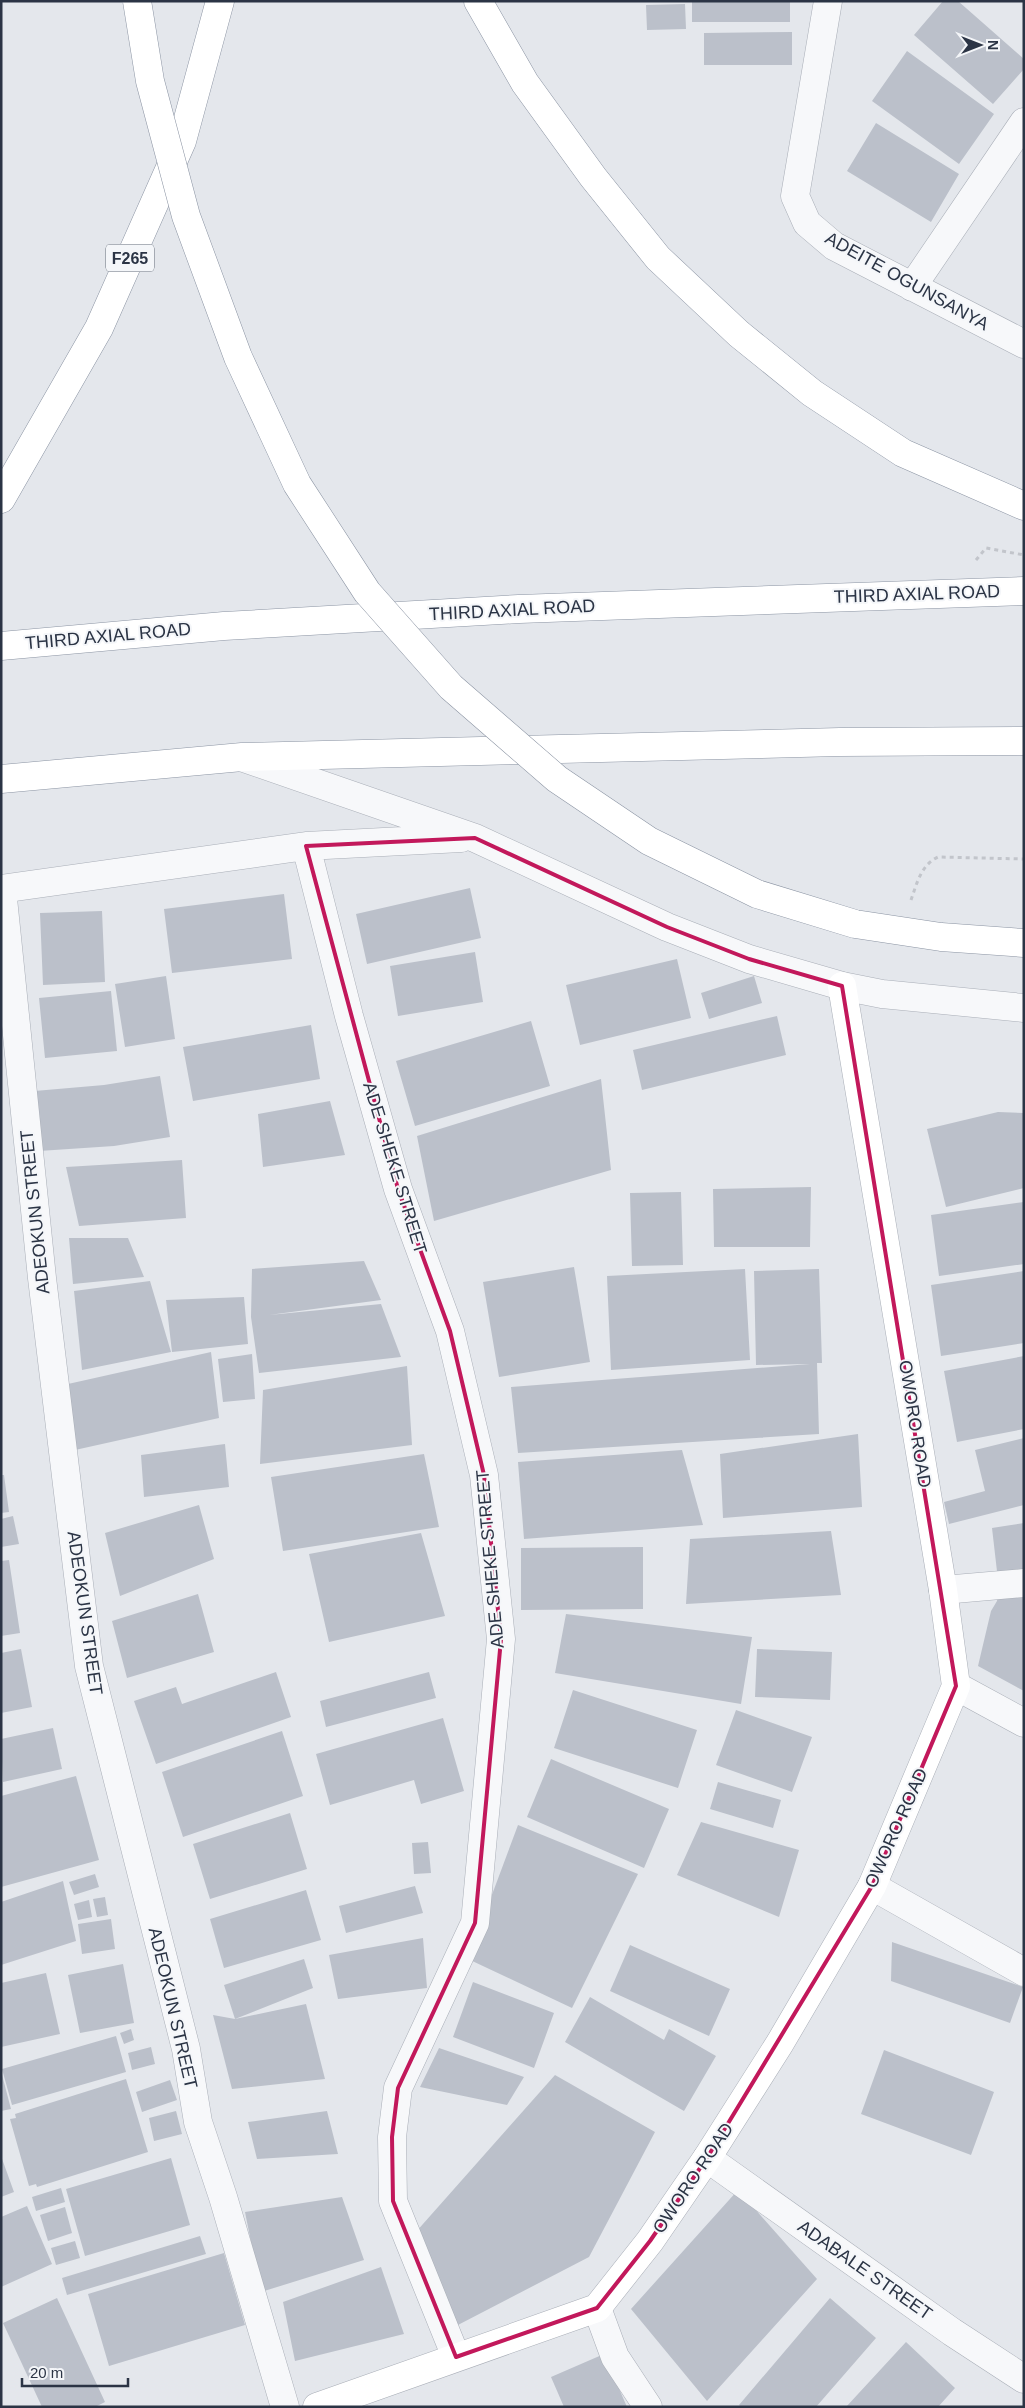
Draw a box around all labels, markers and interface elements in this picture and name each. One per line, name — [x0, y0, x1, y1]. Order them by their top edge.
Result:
north arrow — [955, 20, 1005, 70]
text: N — [985, 40, 1001, 50]
street label: ADEITE OGUNSANYA — [822, 228, 992, 334]
road number: F265 — [106, 244, 154, 272]
street label: THIRD AXIAL ROAD — [834, 581, 1000, 607]
street label: THIRD AXIAL ROAD — [428, 596, 596, 624]
street label: THIRD AXIAL ROAD — [24, 619, 192, 653]
street label: ADE SHEKE STREET — [359, 1079, 431, 1257]
street label: ADEOKUN STREET — [16, 1129, 54, 1295]
street label: OWORO ROAD — [895, 1359, 935, 1489]
street label: ADE SHEKE STREET — [472, 1469, 508, 1649]
street label: ADEOKUN STREET — [64, 1530, 106, 1696]
street label: OWORO ROAD — [861, 1765, 931, 1891]
street label: ADEOKUN STREET — [145, 1925, 201, 2091]
street label: OWORO ROAD — [649, 2119, 737, 2237]
street label: ADABALE STREET — [794, 2216, 936, 2324]
scale bar — [22, 2356, 129, 2388]
text: 20 m — [30, 2364, 63, 2381]

